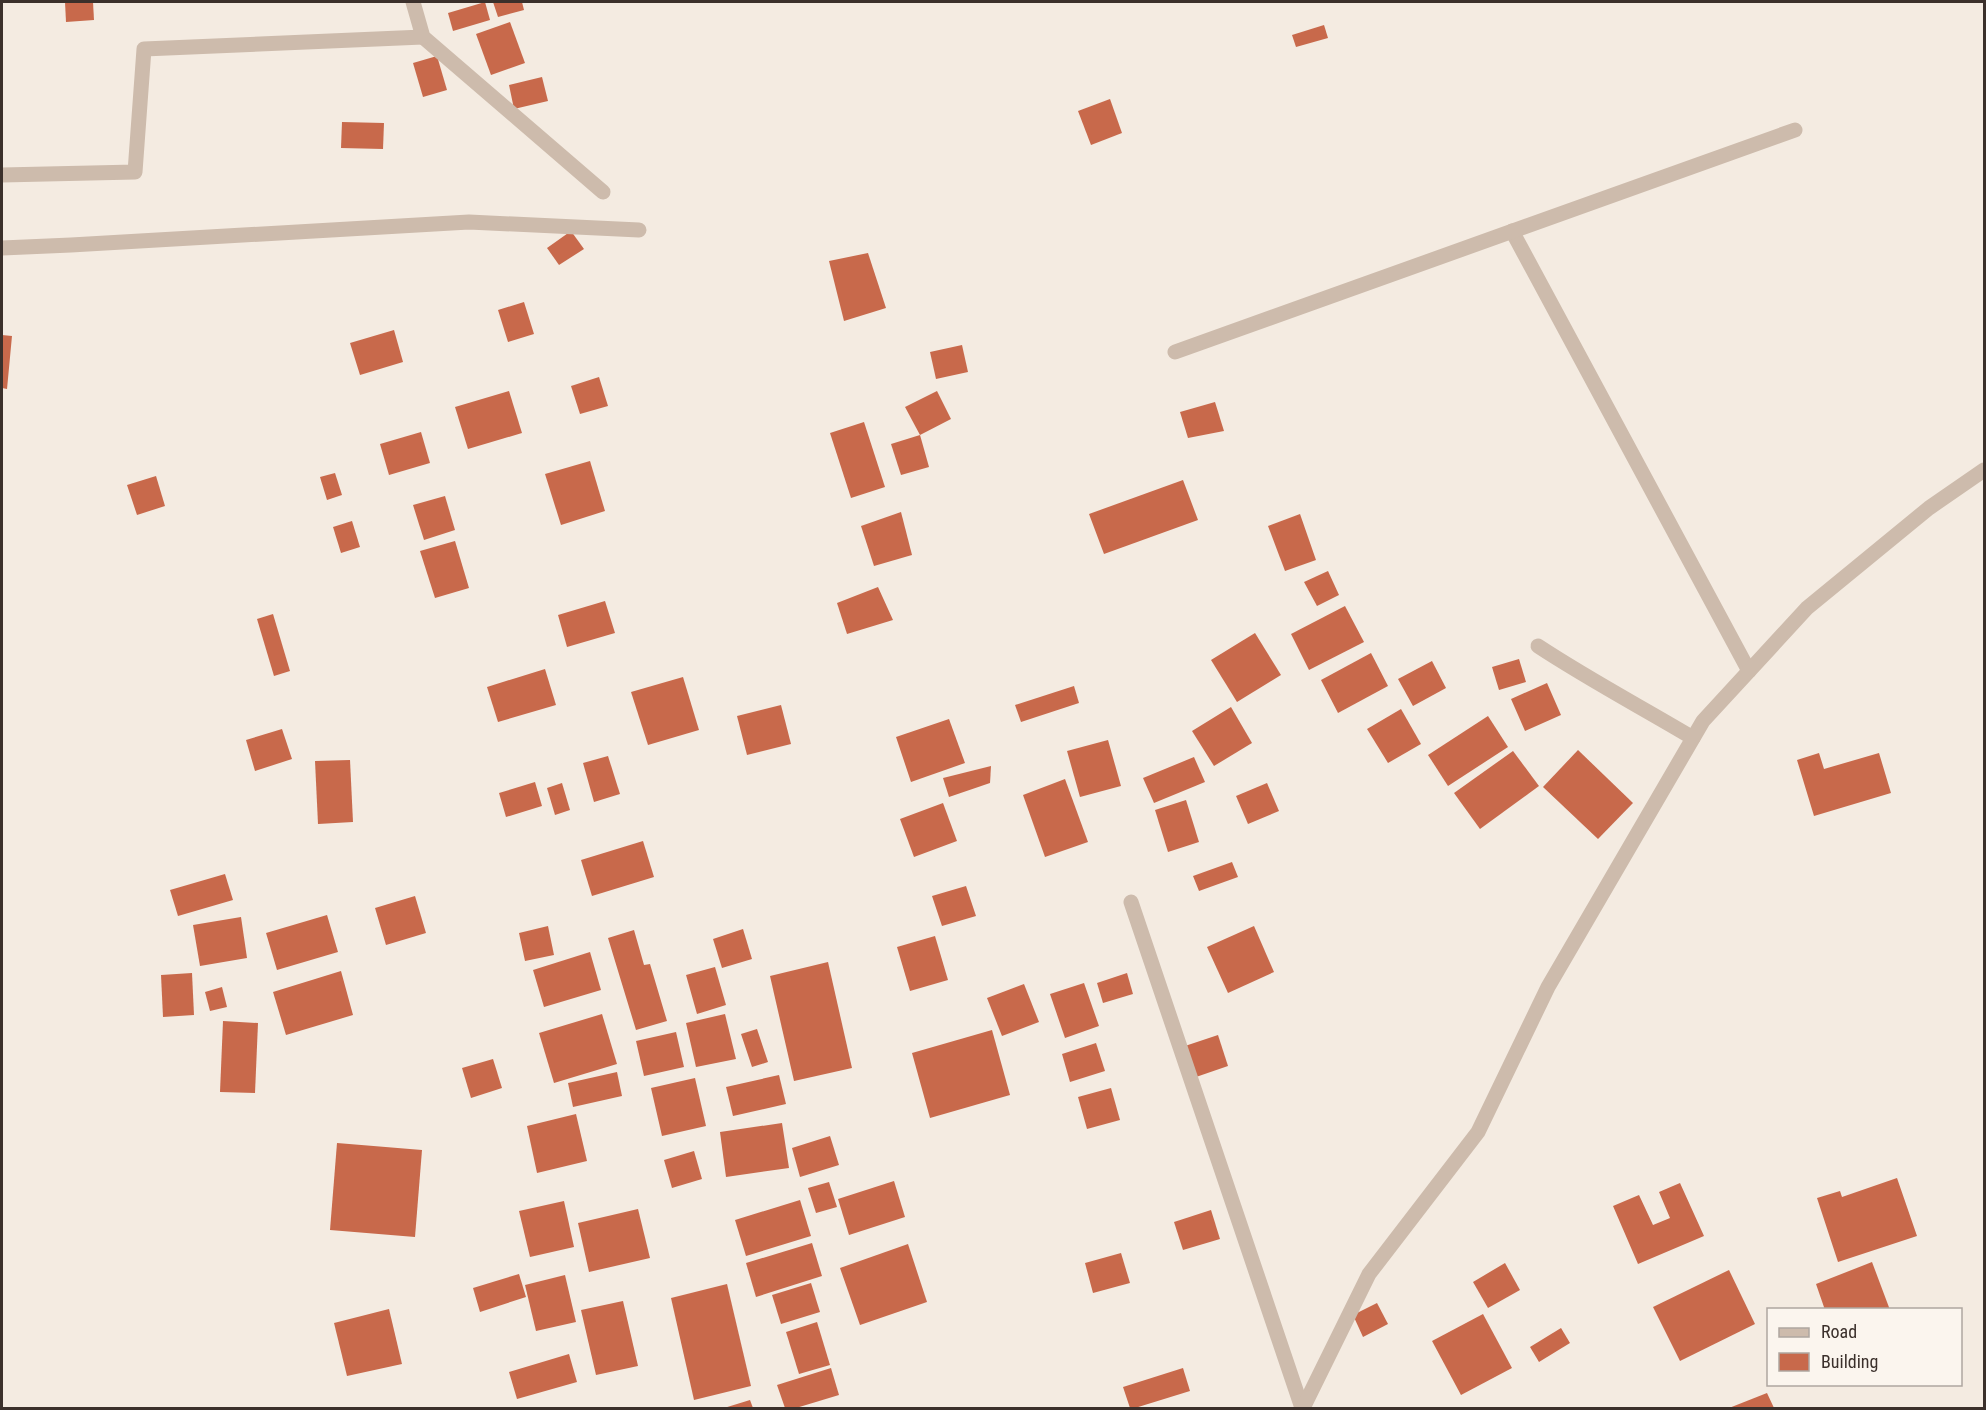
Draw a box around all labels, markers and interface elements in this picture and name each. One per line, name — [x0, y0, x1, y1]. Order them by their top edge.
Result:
legend — [1767, 1308, 1962, 1386]
text: Road — [1821, 1321, 1857, 1342]
text: Building — [1821, 1351, 1878, 1372]

